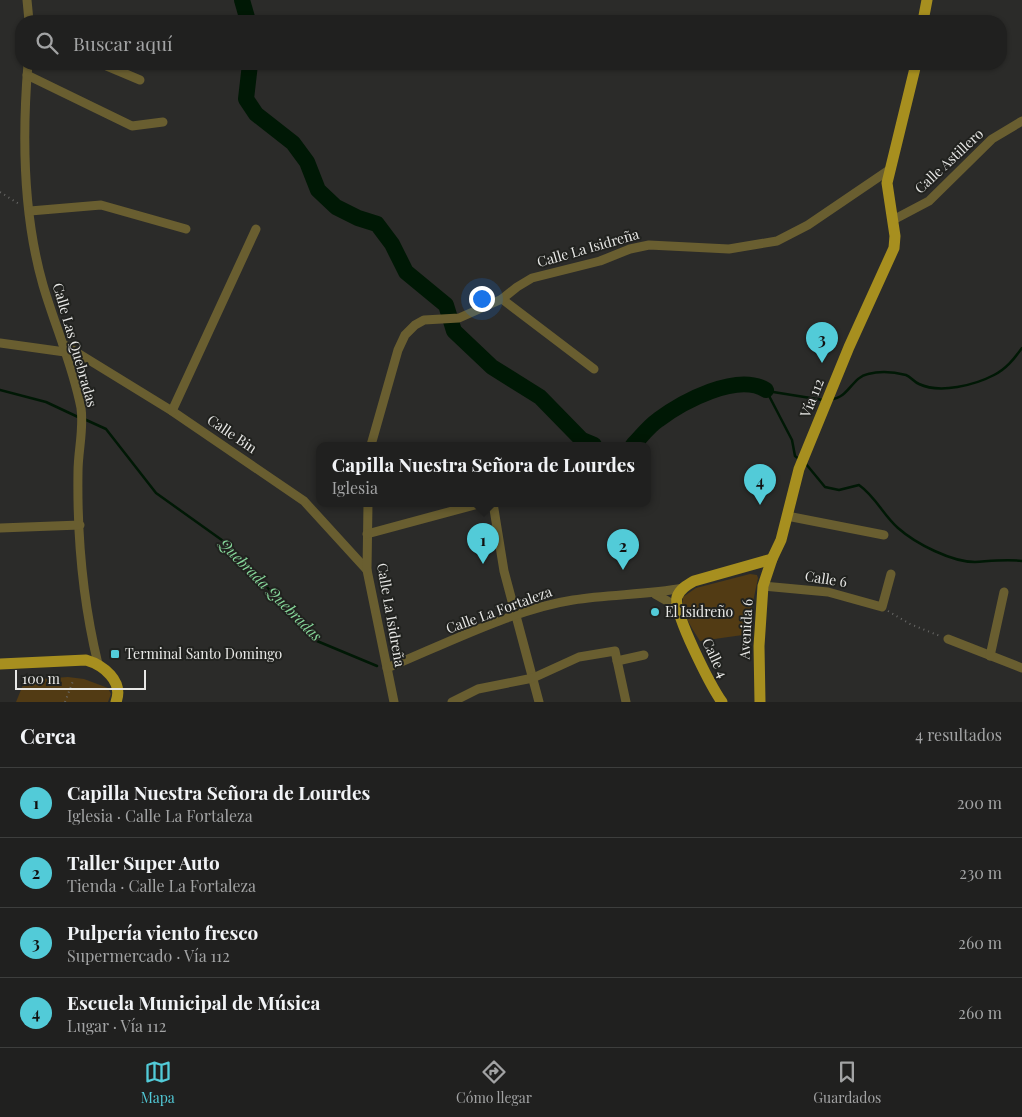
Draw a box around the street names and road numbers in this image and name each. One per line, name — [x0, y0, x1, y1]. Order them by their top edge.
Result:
street label: Calle Astillero — [910, 124, 987, 197]
street label: Calle La Isidreña — [535, 224, 641, 271]
street label: Calle Las Quebradas — [49, 281, 102, 409]
street label: Vía 112 — [795, 375, 828, 421]
street label: Calle Bin — [204, 410, 261, 458]
street label: Calle La Isidreña — [373, 562, 410, 668]
street label: Calle 6 — [804, 566, 848, 591]
street label: Calle La Fortaleza — [443, 582, 555, 638]
street label: Avenida 6 — [734, 598, 757, 661]
street label: Calle 4 — [698, 635, 733, 681]

